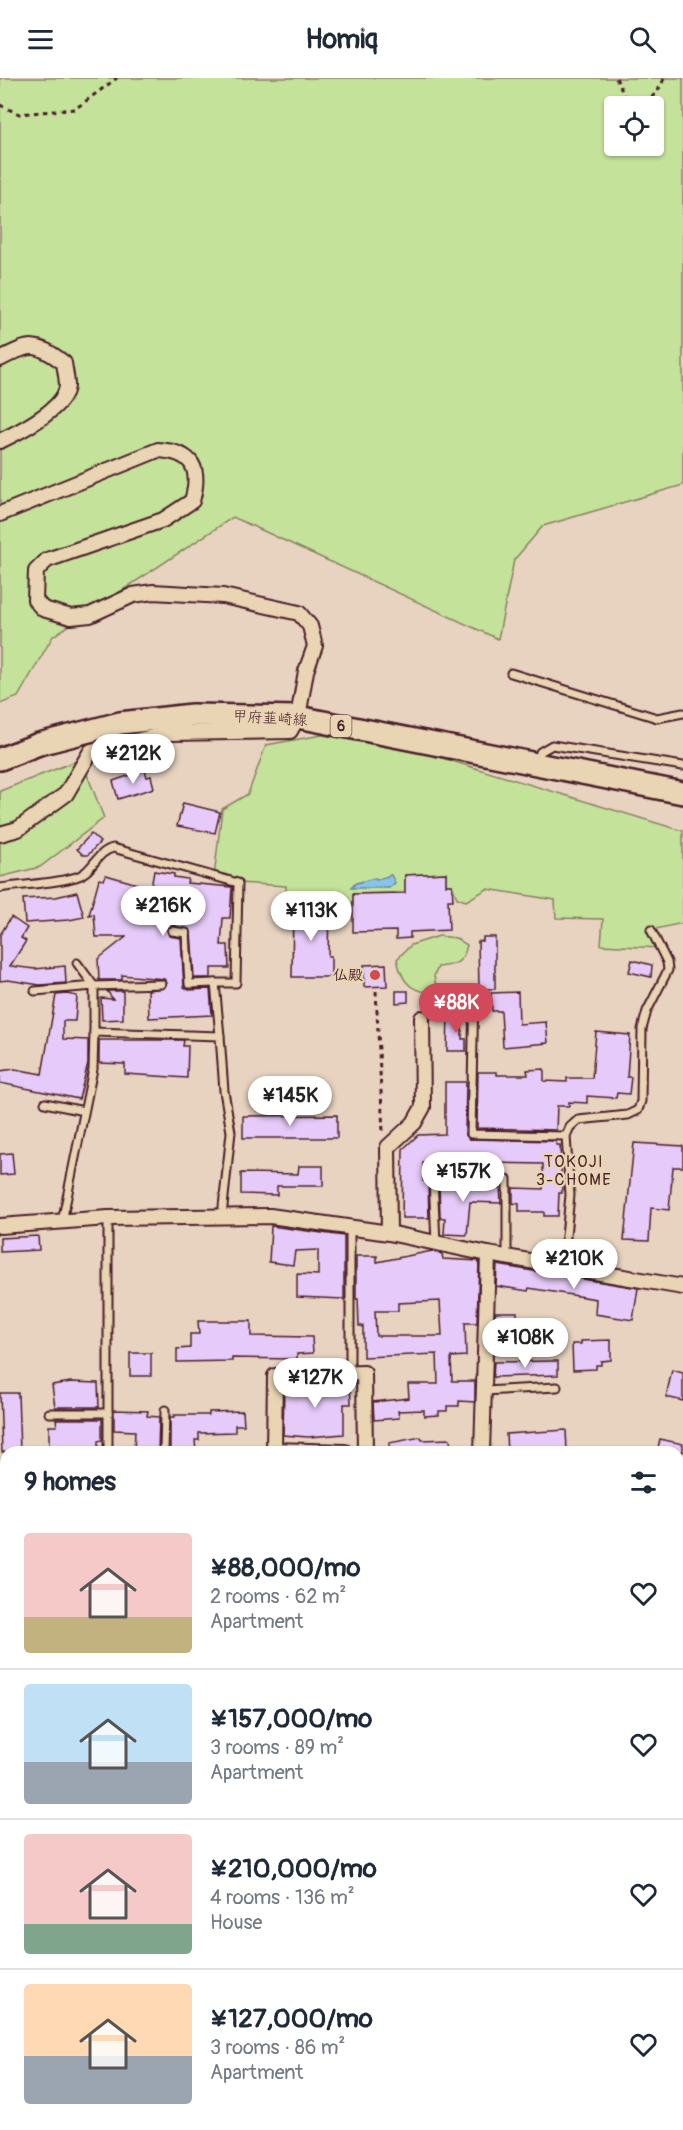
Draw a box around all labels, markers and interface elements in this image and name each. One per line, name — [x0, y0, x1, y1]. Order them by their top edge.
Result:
icon: menu — [24, 23, 57, 56]
text: Homiq — [305, 23, 378, 56]
icon: search — [626, 23, 659, 56]
map controls — [604, 96, 664, 156]
button: locate — [604, 96, 664, 156]
street label: 甲府韮崎線 — [232, 707, 308, 730]
road number: 6 — [330, 715, 352, 737]
pin: ¥212K — [91, 734, 175, 785]
text: ¥212K — [105, 741, 161, 766]
pin: ¥216K — [121, 886, 205, 937]
pin: ¥113K — [269, 891, 353, 942]
text: ¥216K — [135, 893, 191, 918]
text: ¥113K — [285, 898, 337, 923]
place label: 仏殿 — [333, 966, 363, 985]
marker: 仏殿 — [368, 968, 382, 982]
pin: ¥88K — [420, 983, 492, 1034]
text: ¥88K — [433, 990, 479, 1015]
pin: ¥145K — [248, 1076, 332, 1127]
text: ¥145K — [262, 1083, 318, 1108]
pin: ¥157K — [421, 1152, 505, 1203]
district label: TOKOJI 3-CHOME — [536, 1152, 612, 1190]
text: ¥157K — [435, 1159, 491, 1184]
pin: ¥210K — [532, 1239, 616, 1290]
text: ¥210K — [545, 1246, 603, 1271]
pin: ¥108K — [483, 1318, 567, 1369]
text: ¥108K — [496, 1325, 554, 1350]
pin: ¥127K — [273, 1358, 357, 1409]
text: ¥127K — [287, 1365, 343, 1390]
text: 9 homes — [24, 1466, 116, 1498]
icon: filters — [627, 1466, 660, 1499]
text: ¥88,000/mo — [210, 1552, 361, 1584]
icon: home — [72, 1557, 144, 1629]
icon: heart — [627, 1577, 660, 1610]
text: 2 rooms · 62 m² — [210, 1584, 346, 1609]
text: Apartment — [210, 1609, 303, 1634]
text: ¥157,000/mo — [210, 1703, 372, 1735]
icon: home — [72, 1708, 144, 1780]
icon: heart — [627, 1728, 660, 1761]
text: 3 rooms · 89 m² — [210, 1735, 344, 1760]
text: Apartment — [210, 1760, 303, 1785]
text: ¥210,000/mo — [210, 1853, 377, 1885]
icon: home — [72, 1858, 144, 1930]
icon: heart — [627, 1878, 660, 1911]
text: 4 rooms · 136 m² — [210, 1885, 355, 1910]
text: House — [210, 1910, 262, 1935]
text: ¥127,000/mo — [210, 2003, 373, 2035]
icon: home — [72, 2008, 144, 2080]
icon: heart — [627, 2028, 660, 2061]
text: 3 rooms · 86 m² — [210, 2035, 345, 2060]
text: Apartment — [210, 2060, 303, 2085]

